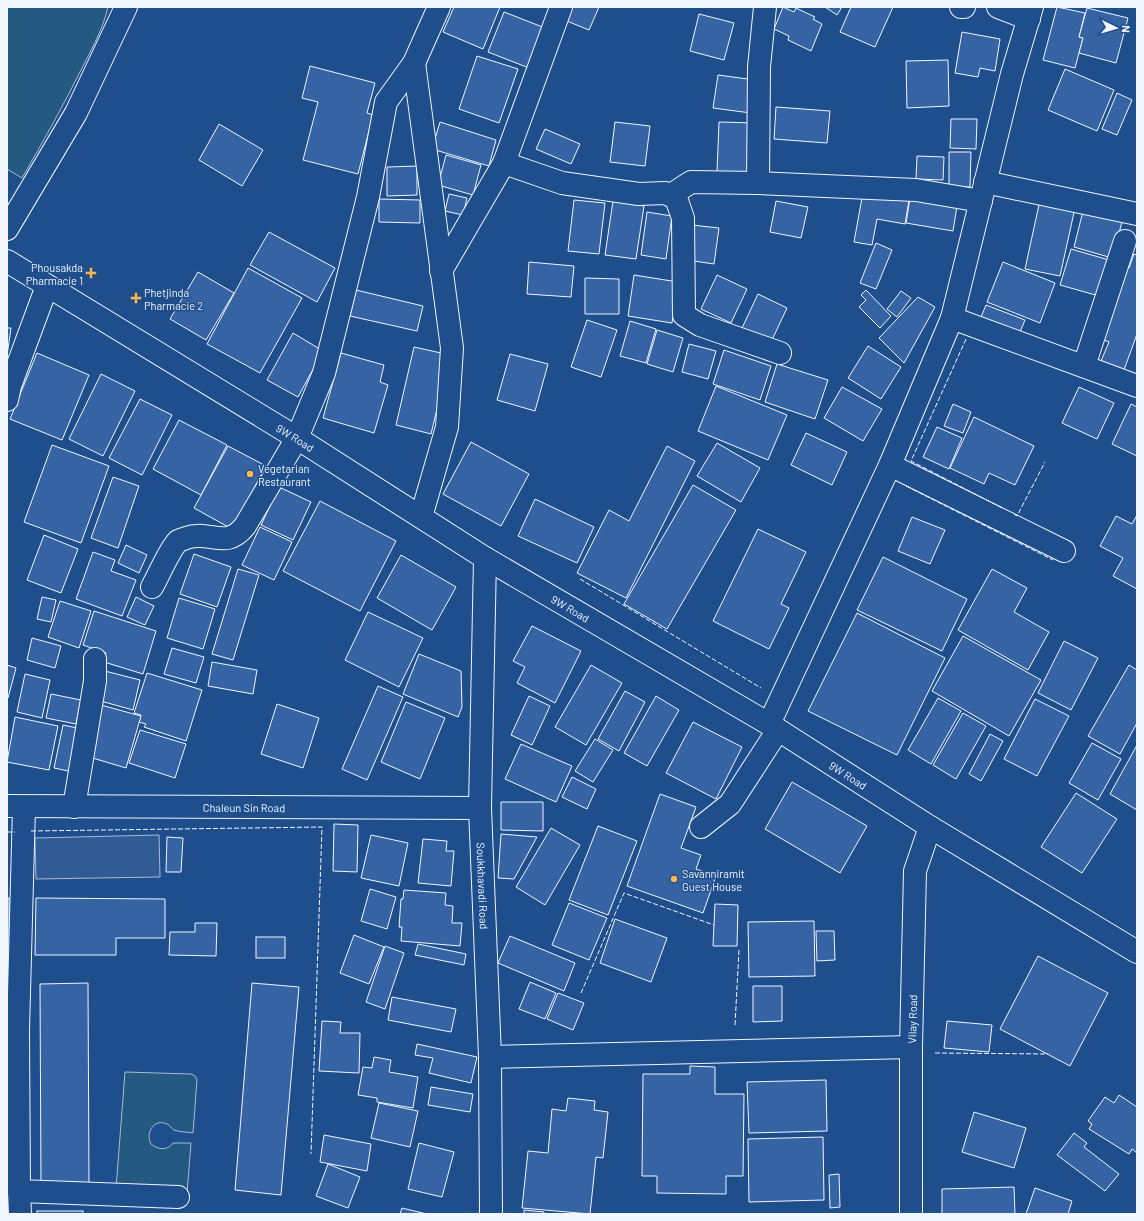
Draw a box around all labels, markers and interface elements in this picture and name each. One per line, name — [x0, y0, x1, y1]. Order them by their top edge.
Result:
north arrow — [1096, 8, 1136, 48]
text: N — [1120, 25, 1133, 33]
place label: Phousakda Pharmacie 1 — [26, 261, 83, 287]
marker: Phousakda Pharmacie 1 — [86, 268, 96, 278]
place label: Phetjinda Pharmacie 2 — [144, 286, 203, 312]
marker: Phetjinda Pharmacie 2 — [131, 293, 141, 303]
street label: 9W Road — [274, 421, 317, 454]
place label: Vegetarian Restaurant — [258, 462, 311, 488]
marker: Vegetarian Restaurant — [245, 469, 255, 479]
street label: 9W Road — [549, 592, 592, 624]
street label: 9W Road — [827, 758, 870, 792]
street label: Chaleun Sin Road — [203, 800, 285, 814]
street label: Soukkhavadi Road — [475, 842, 491, 930]
place label: Savanniramit Guest House — [682, 867, 745, 893]
marker: Savanniramit Guest House — [669, 874, 679, 884]
street label: Vilay Road — [905, 994, 919, 1044]

